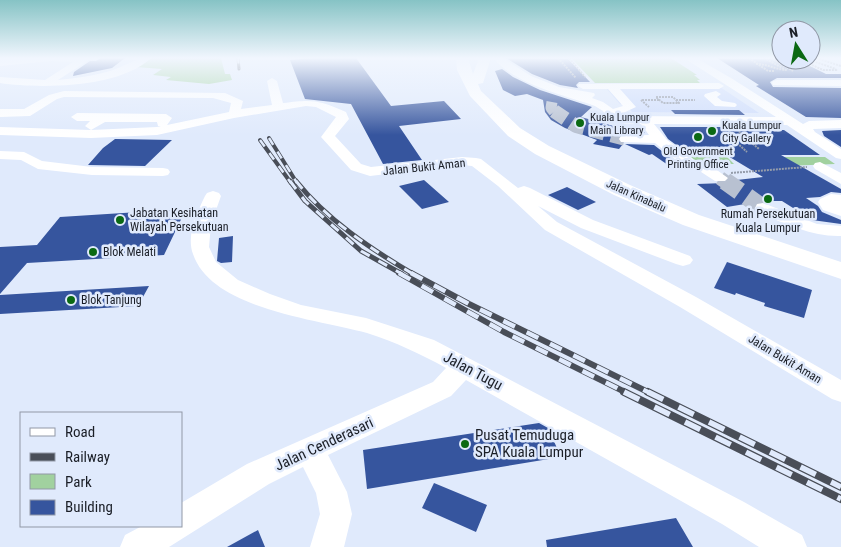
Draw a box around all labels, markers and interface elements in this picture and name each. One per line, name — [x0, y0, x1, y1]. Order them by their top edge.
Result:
north arrow — [771, 20, 821, 70]
text: N — [788, 24, 799, 41]
place label: Kuala Lumpur Main Library — [590, 111, 650, 137]
marker: Kuala Lumpur Main Library — [574, 117, 586, 129]
place label: Kuala Lumpur City Gallery — [722, 119, 782, 145]
marker: Kuala Lumpur City Gallery — [706, 125, 718, 137]
marker: Old Government Printing Office — [692, 131, 704, 143]
place label: Old Government Printing Office — [663, 145, 733, 171]
street label: Jalan Bukit Aman — [382, 156, 466, 178]
street label: Jalan Kinabalu — [604, 177, 668, 215]
marker: Rumah Persekutuan Kuala Lumpur — [762, 193, 774, 205]
place label: Jabatan Kesihatan Wilayah Persekutuan — [130, 206, 229, 234]
place label: Rumah Persekutuan Kuala Lumpur — [721, 207, 815, 235]
marker: Jabatan Kesihatan Wilayah Persekutuan — [114, 214, 126, 226]
place label: Blok Melati — [103, 245, 156, 259]
marker: Blok Melati — [87, 246, 99, 258]
place label: Blok Tanjung — [81, 293, 142, 307]
marker: Blok Tanjung — [65, 294, 77, 306]
street label: Jalan Bukit Aman — [746, 332, 824, 386]
street label: Jalan Tugu — [440, 348, 506, 394]
legend — [20, 412, 182, 527]
street label: Jalan Cenderasari — [272, 413, 376, 475]
text: Road — [65, 423, 95, 441]
place label: Pusat Temuduga SPA Kuala Lumpur — [475, 426, 584, 461]
marker: Pusat Temuduga SPA Kuala Lumpur — [459, 438, 471, 450]
text: Railway — [65, 448, 110, 466]
text: Park — [65, 473, 92, 491]
text: Building — [65, 498, 113, 516]

